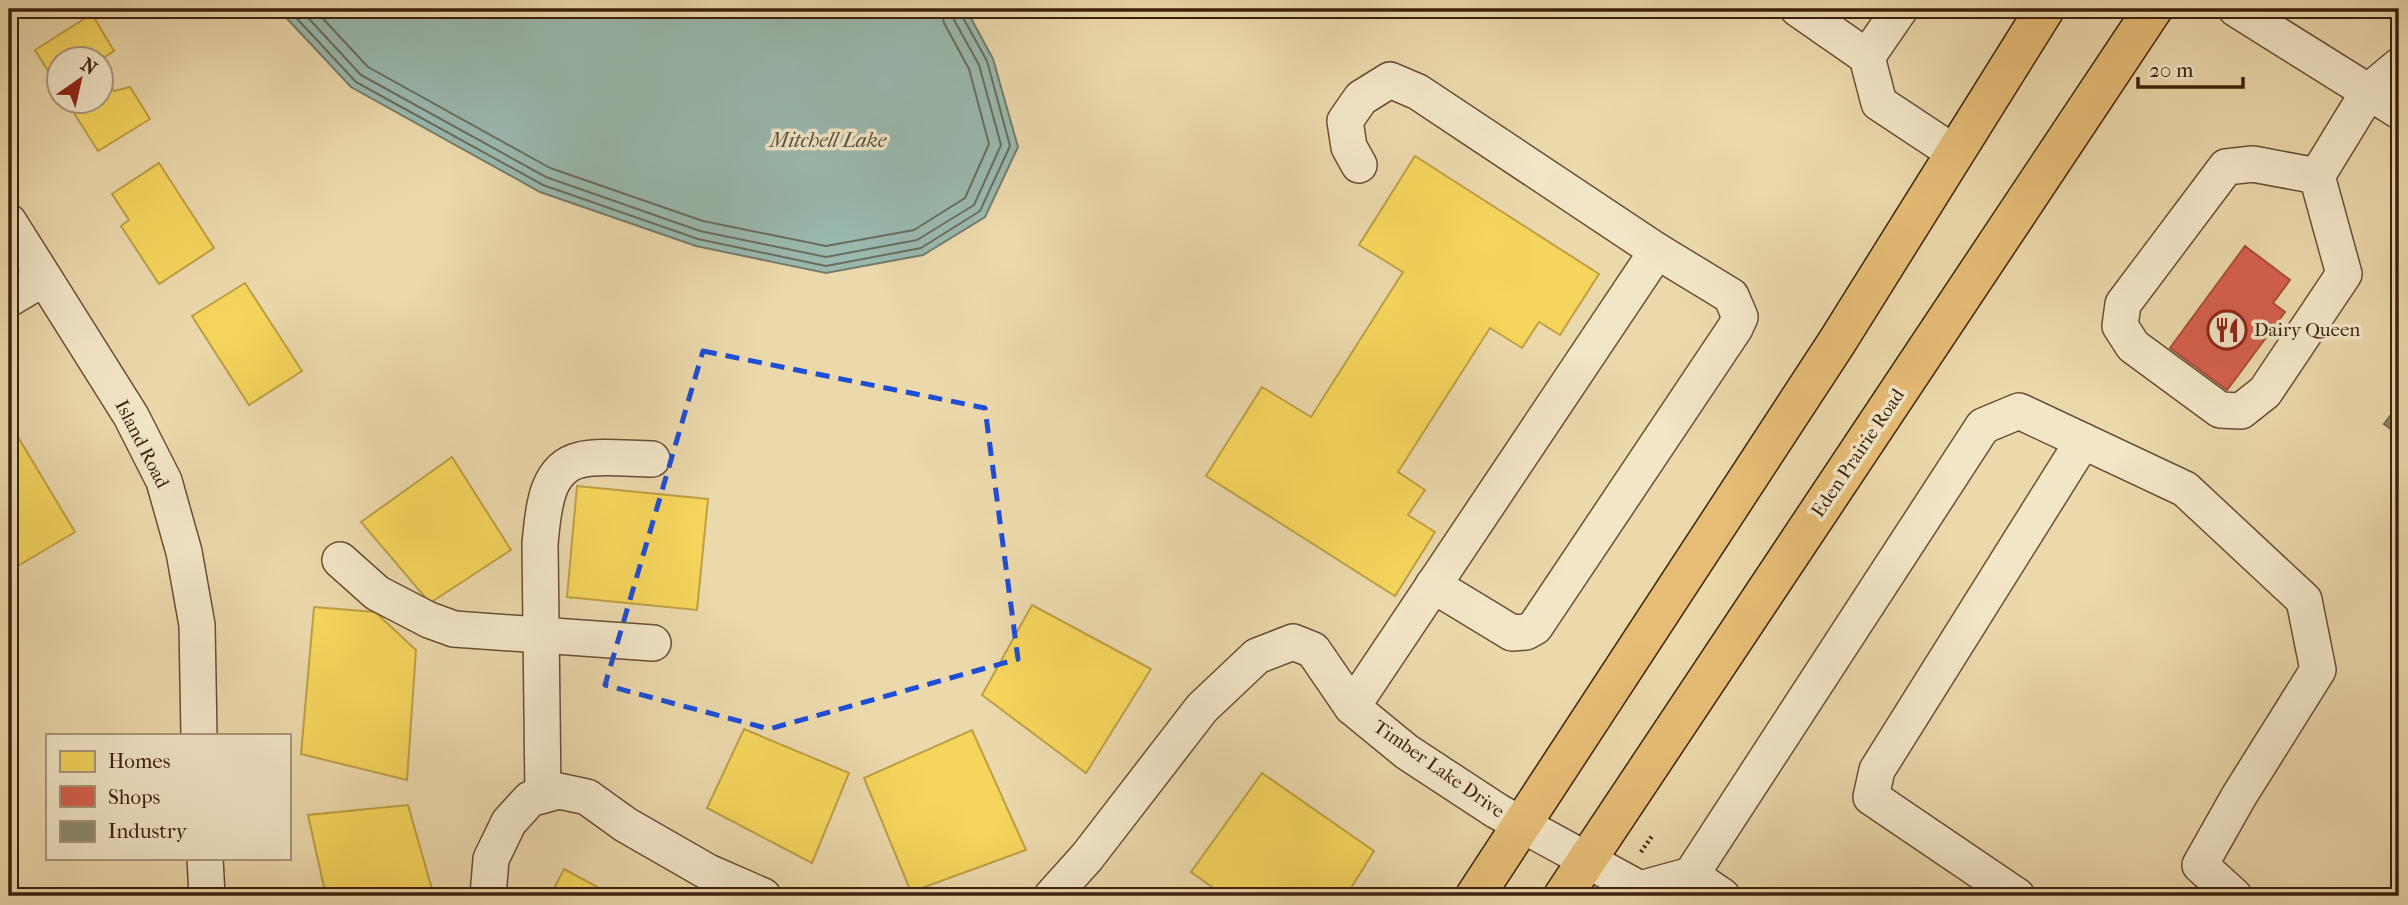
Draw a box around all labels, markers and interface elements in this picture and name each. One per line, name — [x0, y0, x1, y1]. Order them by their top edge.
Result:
north arrow — [46, 46, 116, 116]
scale bar — [2138, 46, 2244, 90]
text: N — [77, 54, 102, 80]
text: 20 m — [2149, 58, 2194, 82]
water label: Mitchell Lake — [768, 128, 887, 152]
restaurant icon: Dairy Queen — [2206, 309, 2248, 351]
place label: Dairy Queen — [2254, 319, 2360, 341]
street label: Eden Prairie Road — [1807, 384, 1909, 521]
street label: Island Road — [110, 396, 174, 492]
street label: Timber Lake Drive — [1369, 716, 1509, 822]
legend — [46, 734, 290, 860]
text: Homes — [108, 749, 171, 773]
text: Shops — [108, 785, 161, 809]
text: Industry — [108, 819, 188, 843]

